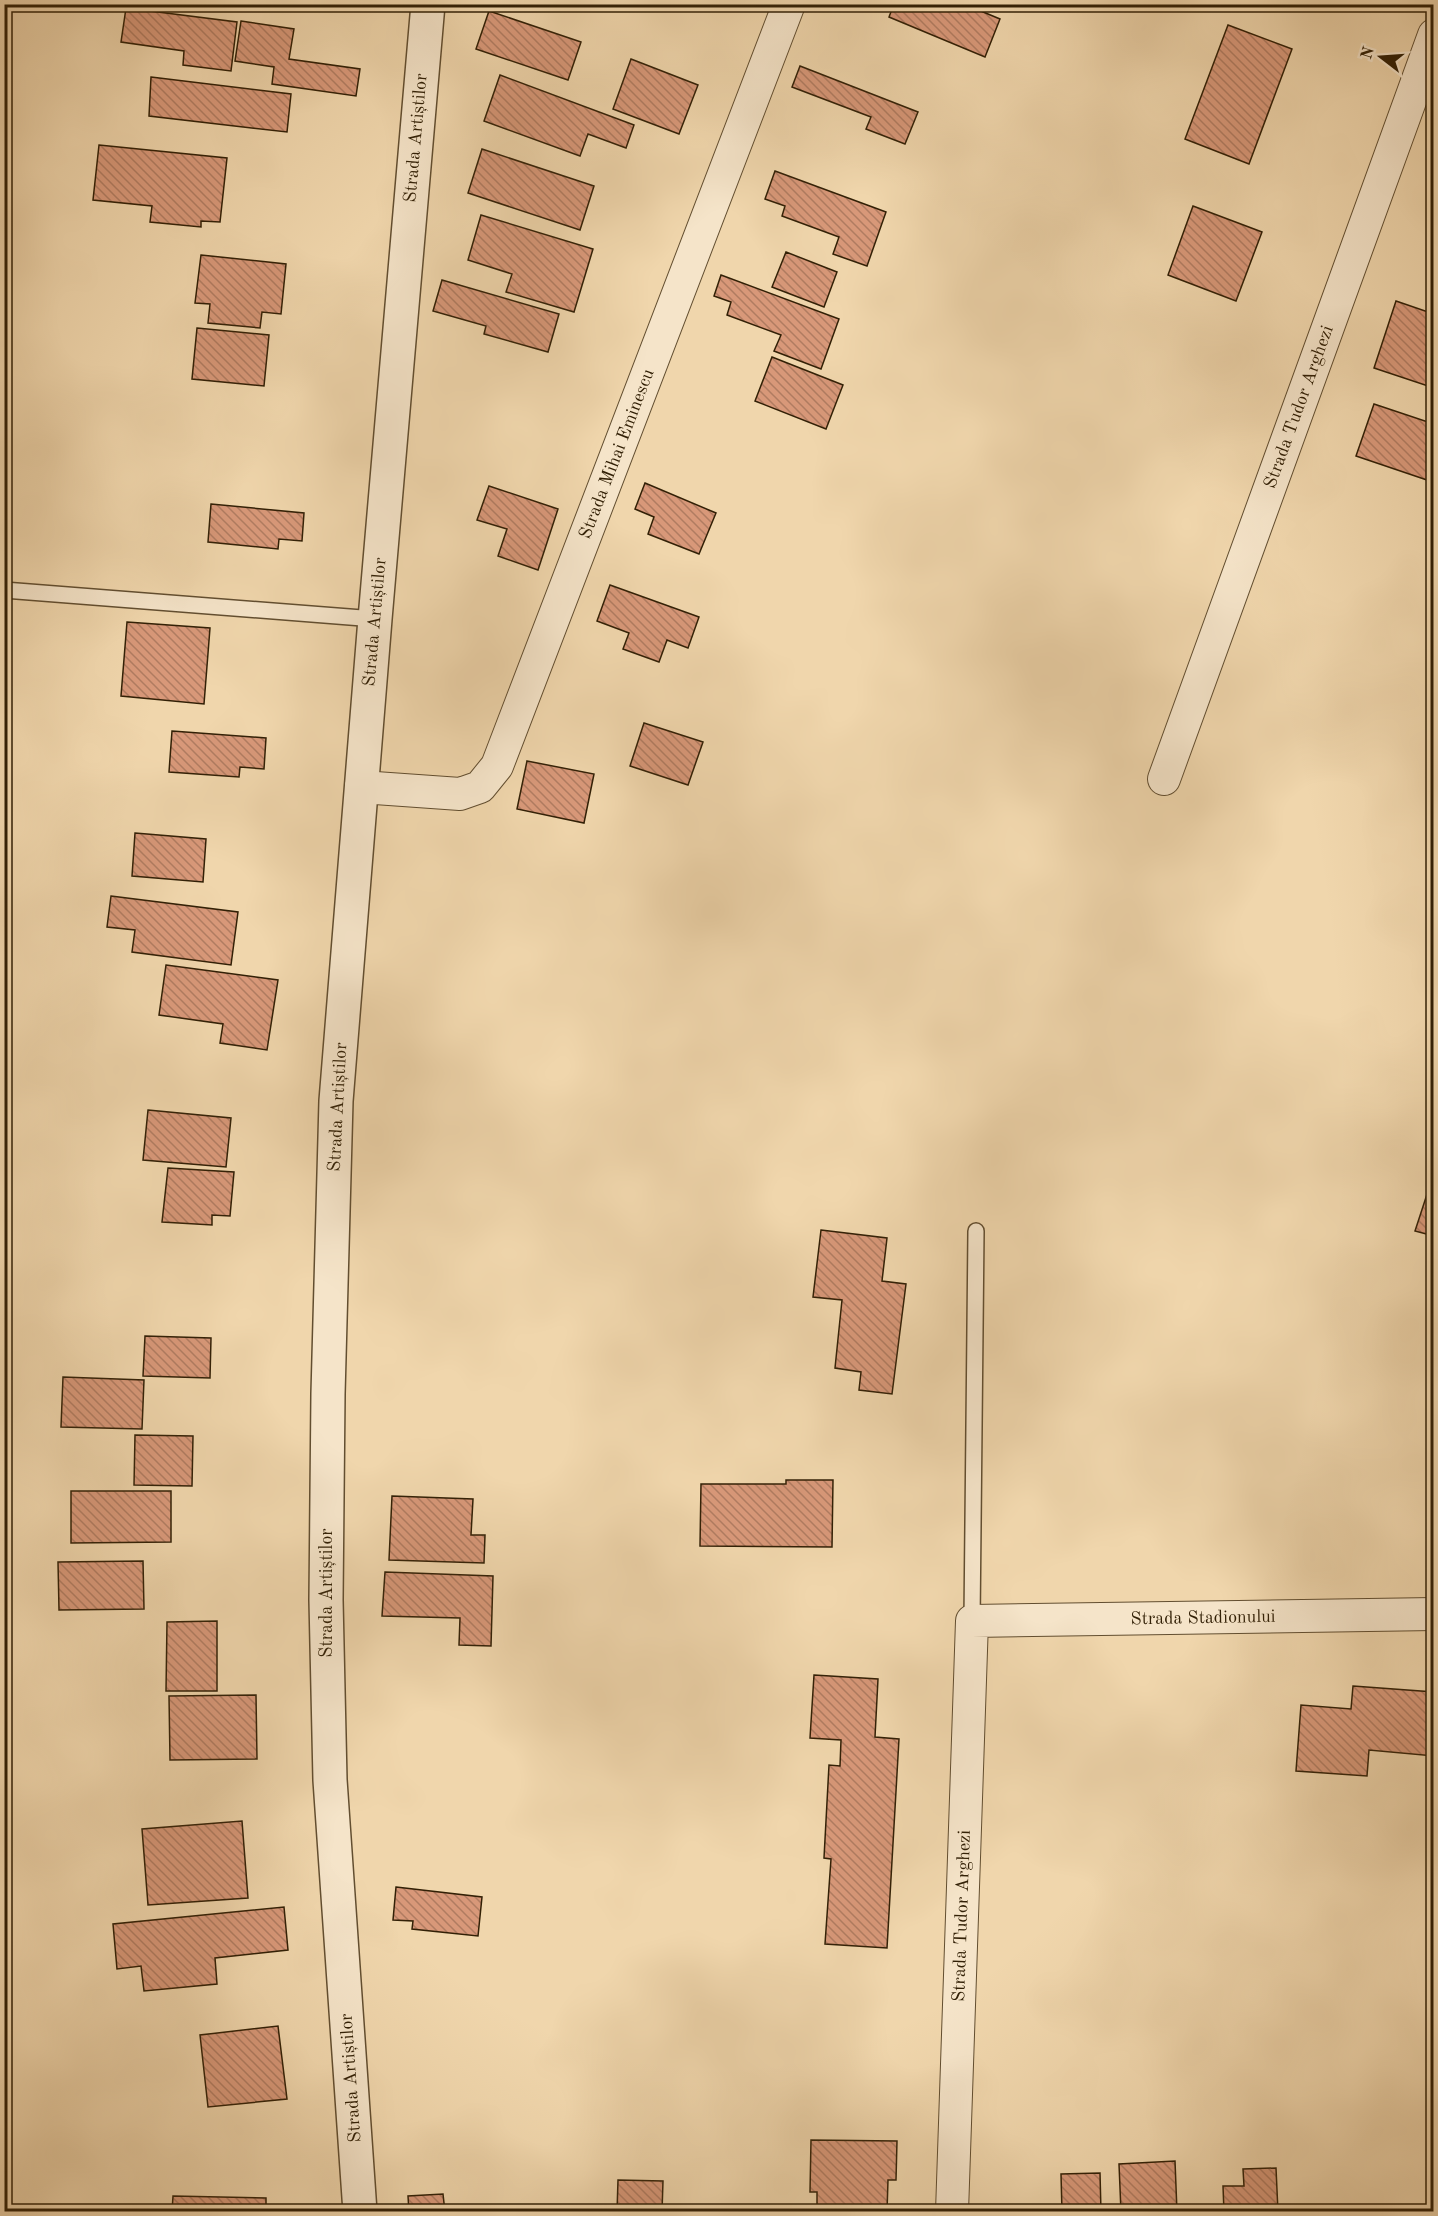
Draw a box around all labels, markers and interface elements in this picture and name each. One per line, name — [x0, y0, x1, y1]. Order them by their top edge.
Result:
north arrow — [1351, 27, 1411, 87]
text: N — [1359, 44, 1378, 61]
street label: Strada Artiștilor — [401, 72, 432, 203]
street label: Strada Tudor Arghezi — [1261, 323, 1337, 491]
street label: Strada Mihai Eminescu — [576, 366, 658, 541]
street label: Strada Artiștilor — [360, 556, 391, 687]
street label: Strada Artiștilor — [326, 1041, 351, 1172]
street label: Strada Artiștilor — [318, 1528, 337, 1658]
street label: Strada Stadionului — [1130, 1608, 1276, 1628]
street label: Strada Tudor Arghezi — [950, 1830, 974, 2002]
street label: Strada Artiștilor — [337, 2012, 365, 2143]

